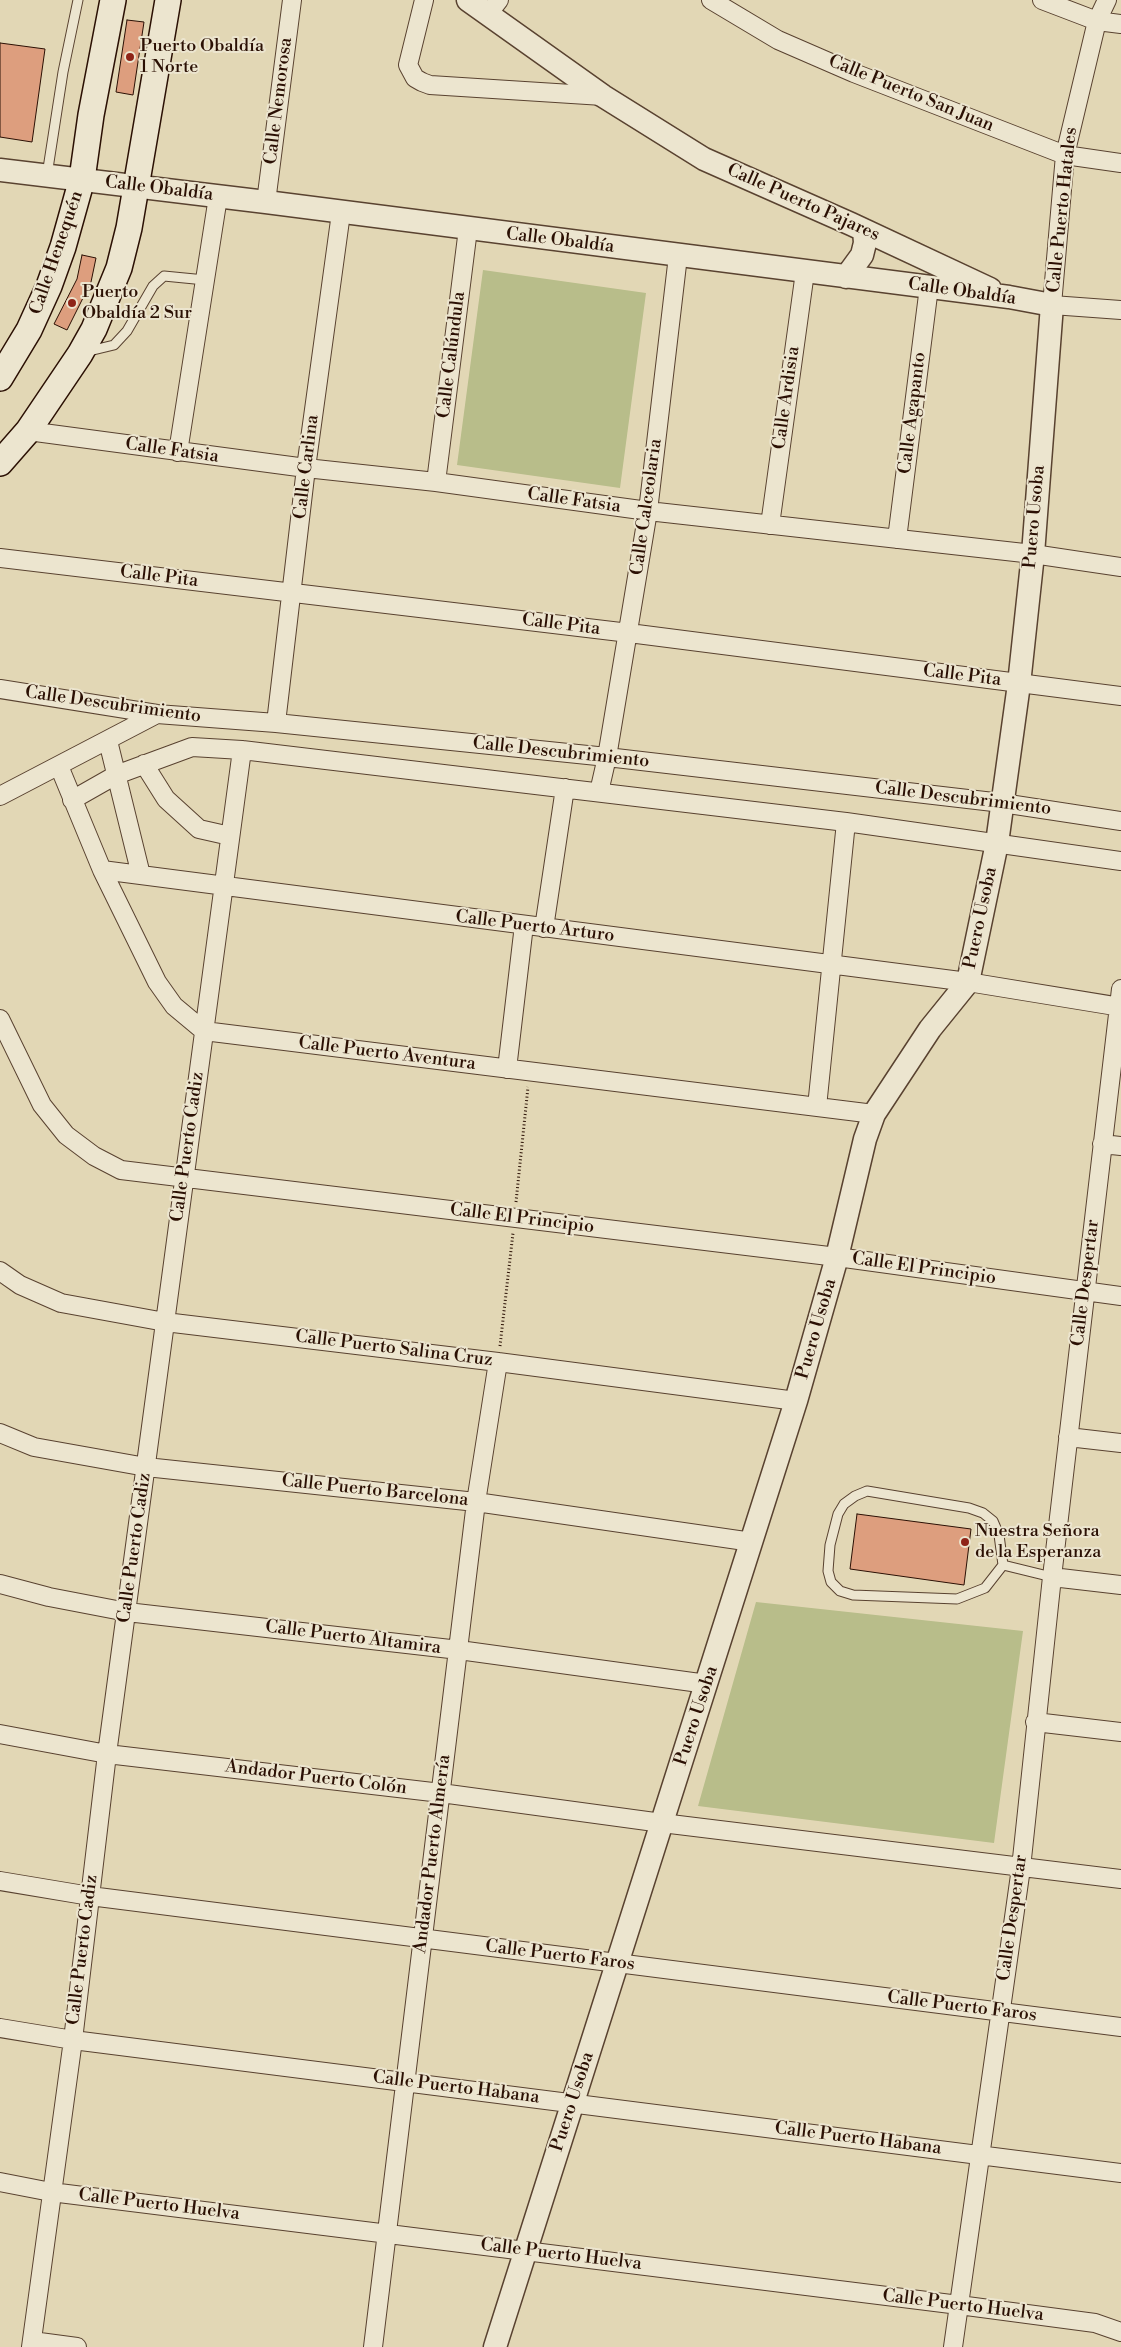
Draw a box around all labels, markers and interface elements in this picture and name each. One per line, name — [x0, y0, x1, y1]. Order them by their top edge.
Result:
place label: Puerto Obaldía 1 Norte — [140, 36, 264, 78]
street label: Calle Nemorosa — [260, 36, 298, 166]
marker: Puerto Obaldía 1 Norte — [124, 51, 136, 63]
street label: Calle Puerto San Juan — [825, 51, 997, 137]
street label: Calle Puerto Hatales — [1044, 126, 1082, 294]
street label: Calle Puerto Pajares — [723, 160, 883, 246]
street label: Calle Obaldía — [104, 172, 214, 206]
street label: Calle Henequén — [26, 188, 88, 318]
street label: Calle Obaldía — [505, 224, 615, 258]
street label: Calle Obaldía — [907, 274, 1017, 310]
place label: Puerto Obaldía 2 Sur — [82, 282, 192, 324]
street label: Calle Calúndula — [434, 290, 470, 420]
marker: Puerto Obaldía 2 Sur — [66, 297, 78, 309]
street label: Calle Ardisia — [769, 345, 805, 451]
street label: Calle Agapanto — [895, 351, 931, 475]
street label: Calle Carlina — [290, 414, 324, 520]
street label: Calle Fatsia — [124, 434, 220, 468]
street label: Calle Calceolaria — [627, 437, 667, 577]
street label: Puero Usoba — [1020, 464, 1050, 570]
street label: Calle Fatsia — [526, 484, 622, 518]
street label: Calle Pita — [119, 561, 199, 593]
street label: Calle Pita — [521, 609, 601, 641]
street label: Calle Pita — [922, 660, 1002, 692]
street label: Calle Descubrimiento — [24, 682, 202, 728]
street label: Calle Descubrimiento — [472, 733, 650, 773]
street label: Calle Descubrimiento — [874, 777, 1052, 821]
street label: Puero Usoba — [960, 865, 1002, 971]
street label: Calle Puerto Arturo — [454, 907, 616, 947]
street label: Calle Puerto Aventura — [297, 1032, 477, 1076]
street label: Calle Puerto Cadiz — [167, 1071, 209, 1223]
street label: Calle El Principio — [449, 1199, 595, 1239]
street label: Calle Despertar — [1068, 1219, 1104, 1347]
street label: Calle El Principio — [851, 1248, 997, 1290]
street label: Puero Usoba — [792, 1276, 842, 1382]
street label: Calle Puerto Salina Cruz — [294, 1326, 494, 1372]
street label: Calle Puerto Barcelona — [280, 1470, 470, 1512]
street label: Calle Puerto Cadiz — [114, 1472, 156, 1624]
place label: Nuestra Señora de la Esperanza — [975, 1521, 1101, 1564]
marker: Nuestra Señora de la Esperanza — [959, 1536, 971, 1548]
street label: Calle Puerto Altamira — [264, 1616, 442, 1660]
street label: Puero Usoba — [671, 1663, 723, 1769]
street label: Andador Puerto Almería — [410, 1753, 456, 1955]
street label: Andador Puerto Colón — [224, 1756, 408, 1800]
street label: Calle Despertar — [993, 1854, 1033, 1982]
street label: Calle Puerto Cadiz — [63, 1874, 103, 2026]
street label: Calle Puerto Faros — [484, 1936, 636, 1976]
street label: Calle Puerto Faros — [886, 1987, 1038, 2027]
street label: Puero Usoba — [547, 2049, 599, 2155]
street label: Calle Puerto Habana — [371, 2067, 541, 2109]
street label: Calle Puerto Habana — [773, 2118, 943, 2160]
street label: Calle Puerto Huelva — [77, 2184, 241, 2226]
street label: Calle Puerto Huelva — [479, 2234, 643, 2276]
street label: Calle Puerto Huelva — [881, 2285, 1045, 2327]

